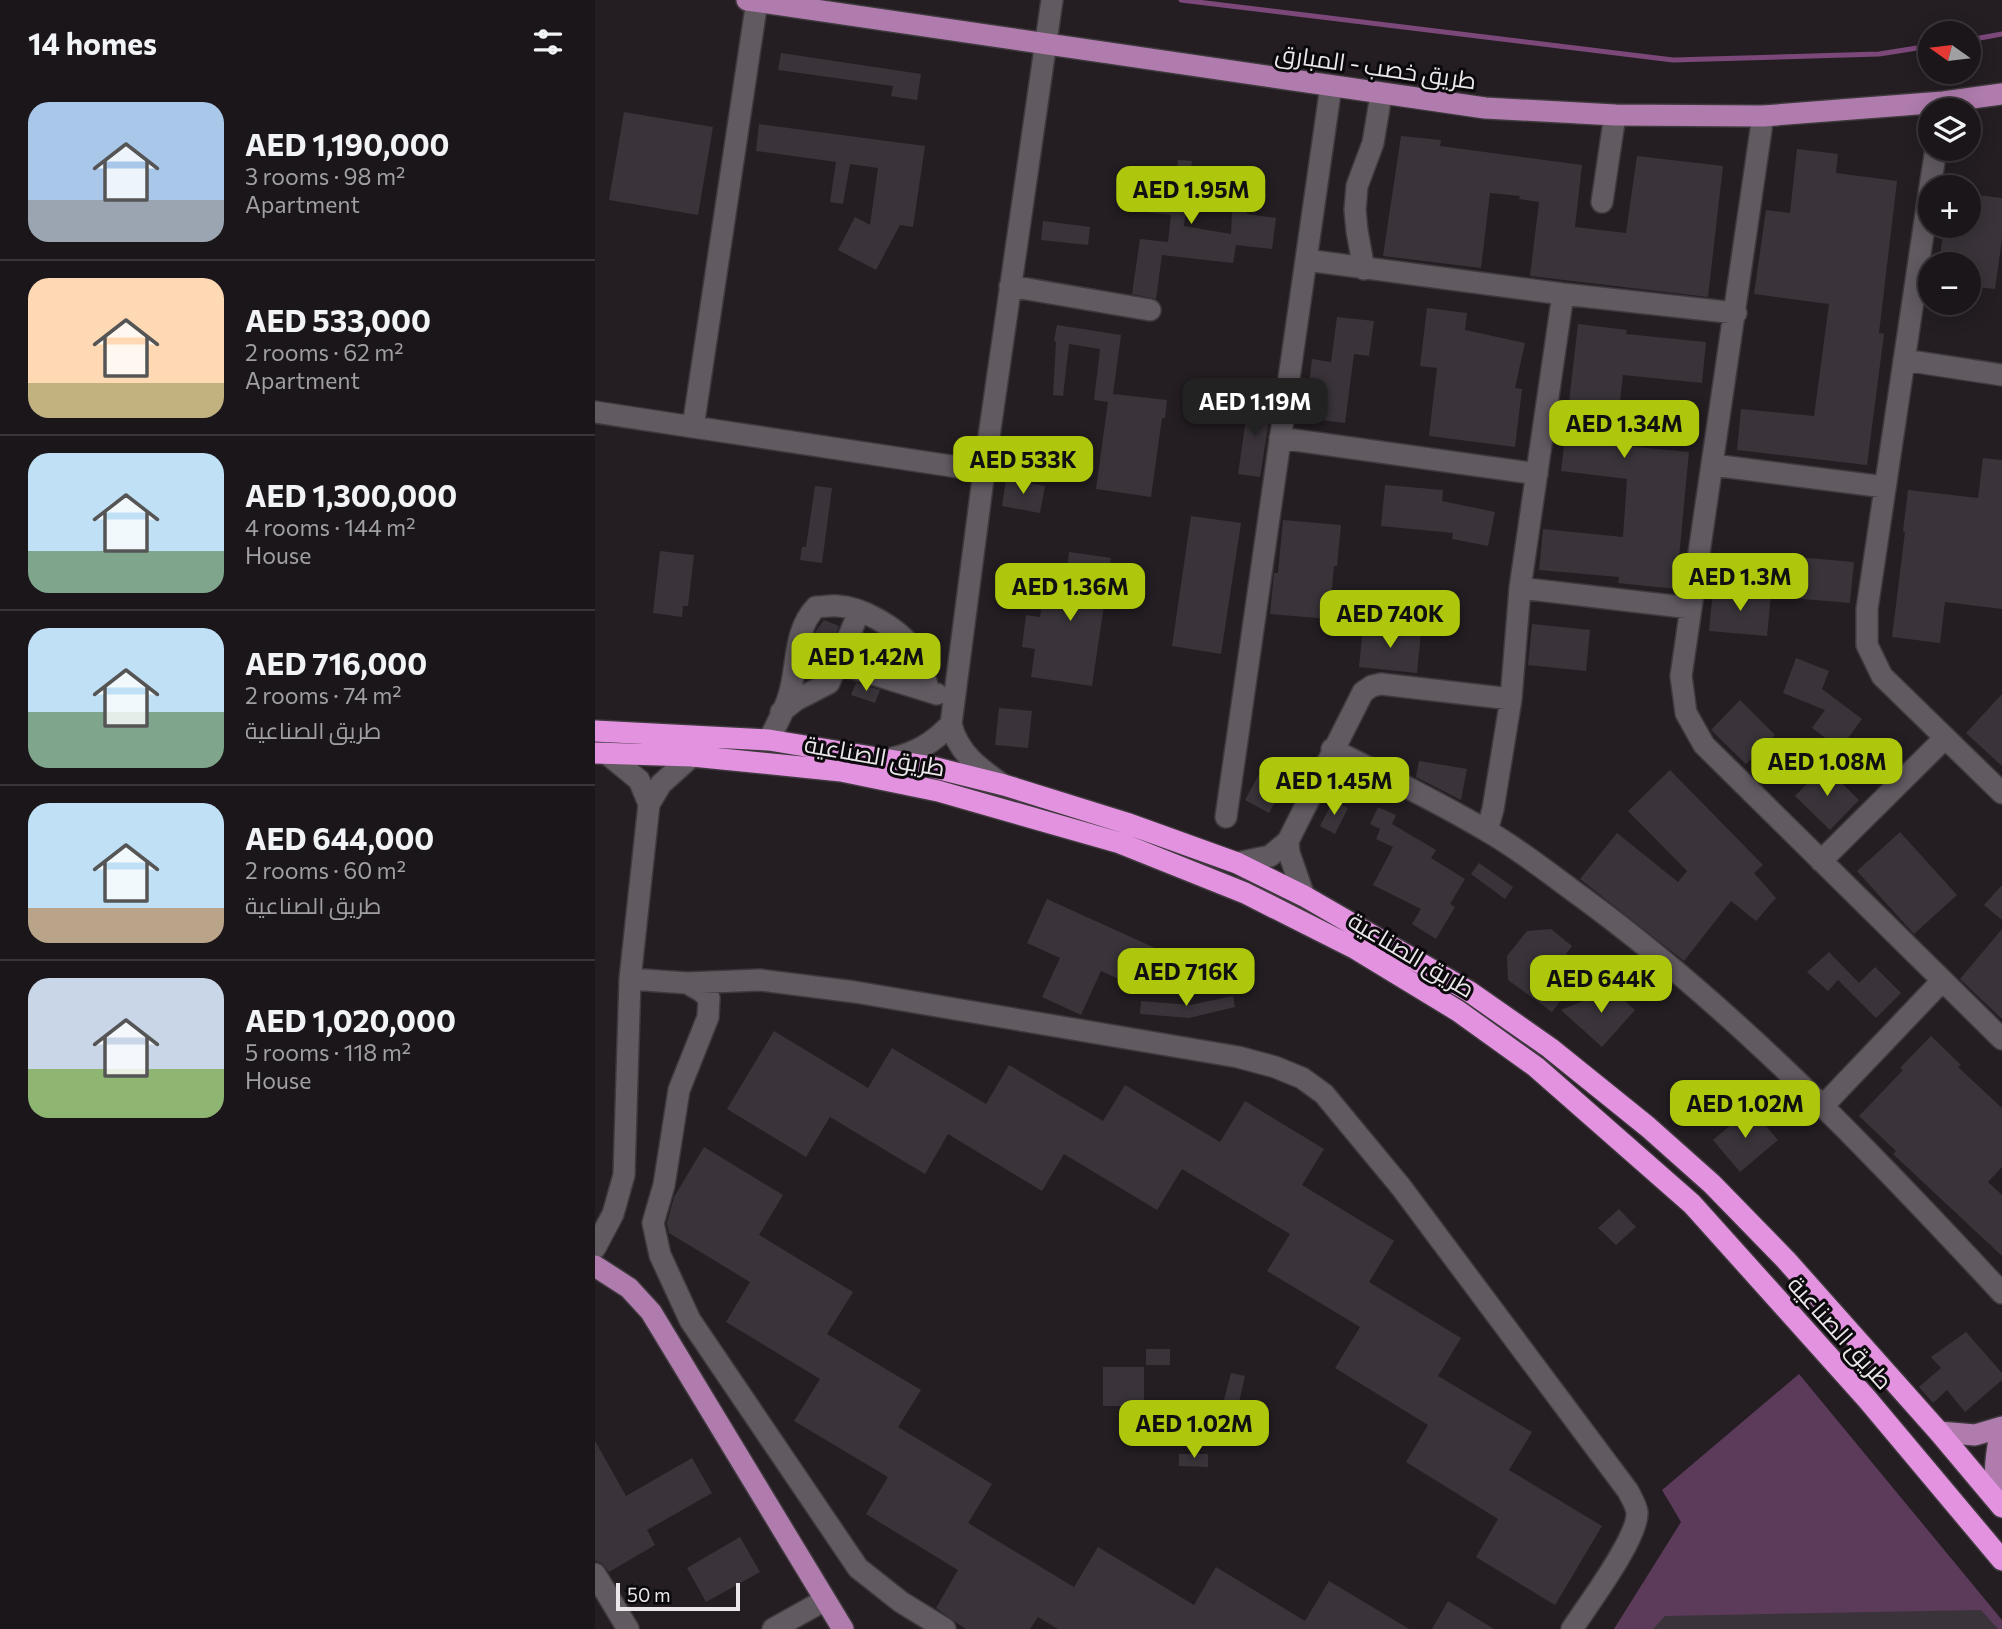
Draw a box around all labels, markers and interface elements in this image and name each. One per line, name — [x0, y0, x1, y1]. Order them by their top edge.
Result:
north arrow — [1918, 21, 1981, 84]
map controls — [1918, 21, 1981, 315]
icon: filters — [529, 23, 567, 61]
text: 14 homes — [28, 24, 157, 61]
street label: طريق خصب - المبارق — [1273, 38, 1478, 96]
button: layers — [1918, 98, 1981, 161]
text: AED 1,190,000 — [245, 125, 450, 162]
icon: home — [84, 130, 168, 214]
text: 3 rooms · 98 m² — [245, 162, 405, 190]
pin: AED 1.95M — [1111, 166, 1271, 226]
text: AED 1.95M — [1132, 175, 1250, 203]
button: + — [1918, 175, 1981, 238]
text: Apartment — [245, 190, 360, 218]
button: − — [1918, 252, 1981, 315]
text: AED 533,000 — [245, 301, 431, 338]
icon: home — [84, 306, 168, 390]
text: 2 rooms · 62 m² — [245, 338, 404, 366]
text: Apartment — [245, 366, 360, 394]
pin: AED 1.19M — [1175, 378, 1335, 438]
text: AED 1.19M — [1198, 387, 1312, 415]
pin: AED 1.34M — [1544, 400, 1704, 460]
text: AED 1.34M — [1565, 409, 1683, 437]
pin: AED 533K — [951, 436, 1095, 496]
text: AED 533K — [969, 445, 1077, 473]
text: AED 1,300,000 — [245, 476, 457, 513]
icon: home — [84, 481, 168, 565]
text: 4 rooms · 144 m² — [245, 513, 415, 541]
text: House — [245, 541, 311, 569]
pin: AED 1.3M — [1668, 554, 1812, 613]
text: AED 1.3M — [1688, 562, 1792, 590]
pin: AED 1.36M — [990, 564, 1150, 623]
text: AED 1.36M — [1011, 572, 1129, 600]
pin: AED 740K — [1318, 590, 1462, 650]
text: AED 740K — [1336, 599, 1444, 627]
pin: AED 1.42M — [786, 634, 946, 693]
text: AED 1.42M — [807, 642, 925, 670]
text: AED 716,000 — [245, 644, 427, 681]
icon: home — [84, 656, 168, 740]
text: 2 rooms · 74 m² — [245, 681, 401, 709]
text: طريق الصناعية — [245, 716, 381, 744]
street label: طريق الصناعية — [802, 728, 948, 784]
pin: AED 1.08M — [1747, 738, 1907, 798]
text: AED 1.08M — [1767, 747, 1887, 775]
pin: AED 1.45M — [1254, 758, 1414, 817]
text: AED 1.45M — [1275, 766, 1393, 794]
text: AED 644,000 — [245, 819, 434, 856]
icon: home — [84, 831, 168, 915]
text: 2 rooms · 60 m² — [245, 856, 406, 884]
text: طريق الصناعية — [245, 891, 381, 919]
street label: طريق الصناعية — [1343, 905, 1480, 1005]
pin: AED 716K — [1114, 948, 1258, 1008]
pin: AED 644K — [1529, 956, 1673, 1015]
text: AED 716K — [1134, 957, 1238, 985]
text: AED 644K — [1546, 964, 1656, 992]
text: AED 1,020,000 — [245, 1001, 456, 1038]
icon: home — [84, 1006, 168, 1090]
text: 5 rooms · 118 m² — [245, 1038, 411, 1066]
text: House — [245, 1066, 311, 1094]
pin: AED 1.02M — [1665, 1080, 1825, 1140]
text: AED 1.02M — [1686, 1089, 1804, 1117]
street label: طريق الصناعية — [1781, 1269, 1899, 1396]
pin: AED 1.02M — [1114, 1400, 1274, 1460]
text: AED 1.02M — [1135, 1409, 1253, 1437]
scale bar — [616, 1580, 740, 1612]
text: 50 m — [627, 1583, 671, 1606]

